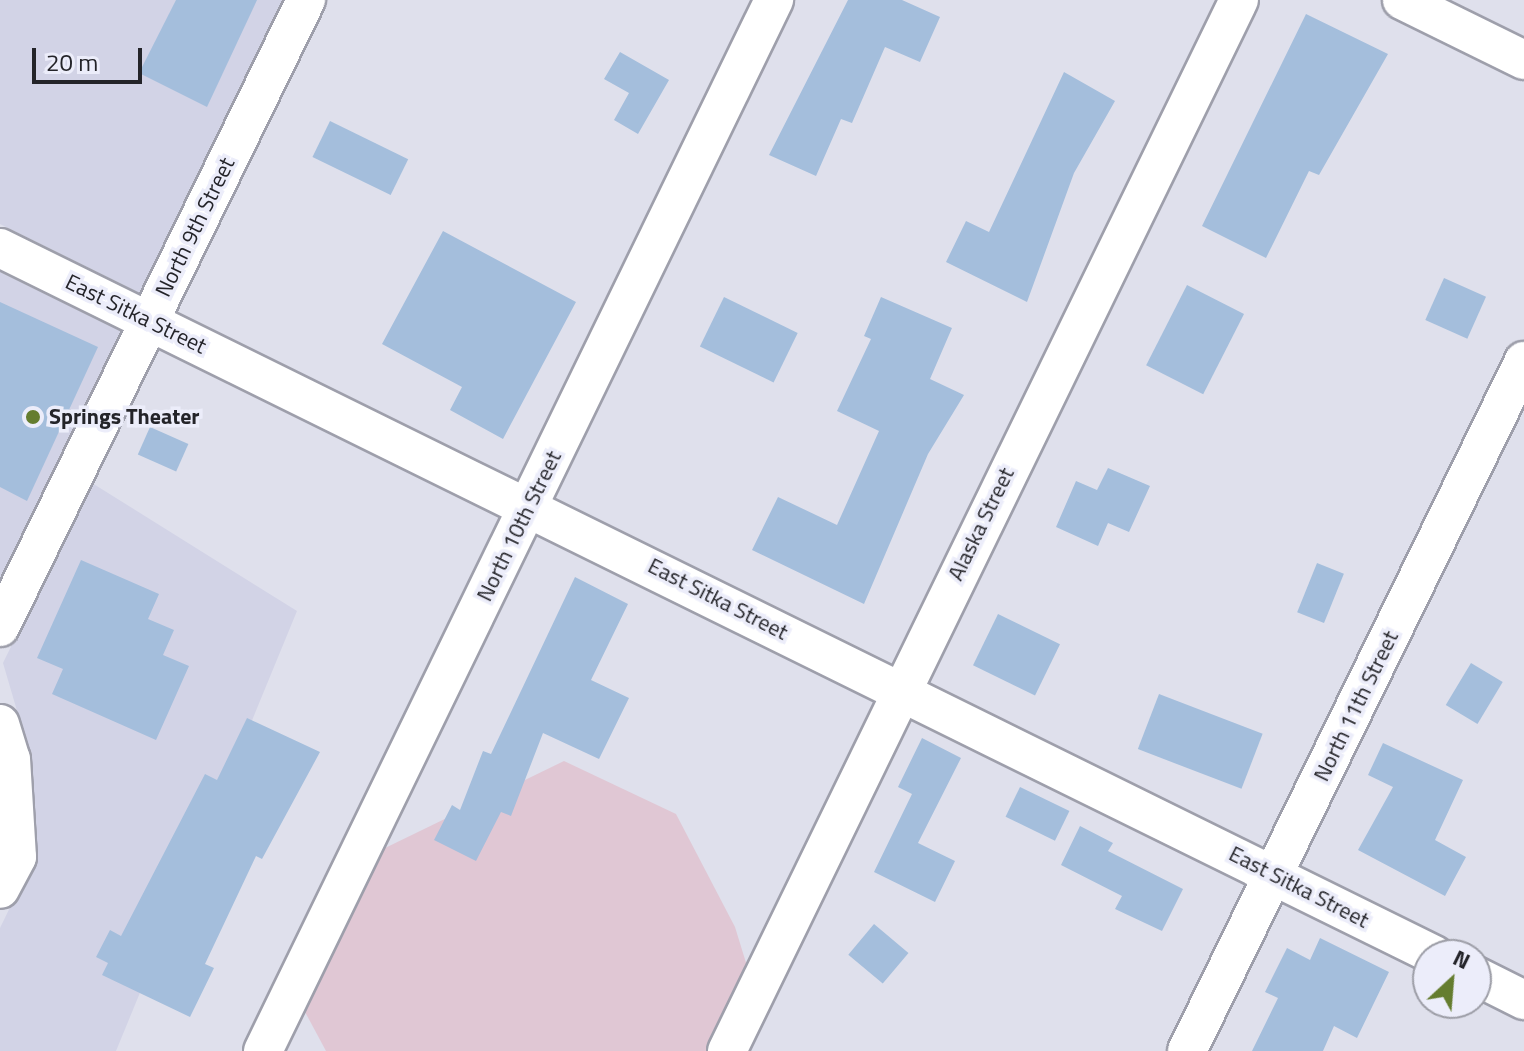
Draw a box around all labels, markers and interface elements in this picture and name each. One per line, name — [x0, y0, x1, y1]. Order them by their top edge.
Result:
scale bar — [36, 32, 146, 82]
text: 20 m — [46, 44, 98, 80]
street label: North 9th Street — [150, 153, 240, 301]
street label: East Sitka Street — [61, 268, 211, 360]
place label: Springs Theater — [49, 404, 200, 430]
marker: Springs Theater — [24, 408, 42, 426]
street label: North 10th Street — [471, 446, 567, 606]
street label: Alaska Street — [942, 463, 1020, 585]
street label: East Sitka Street — [644, 552, 792, 646]
street label: North 11th Street — [1308, 626, 1404, 786]
street label: East Sitka Street — [1225, 840, 1373, 934]
north arrow — [1412, 939, 1492, 1019]
text: N — [1447, 941, 1476, 978]

